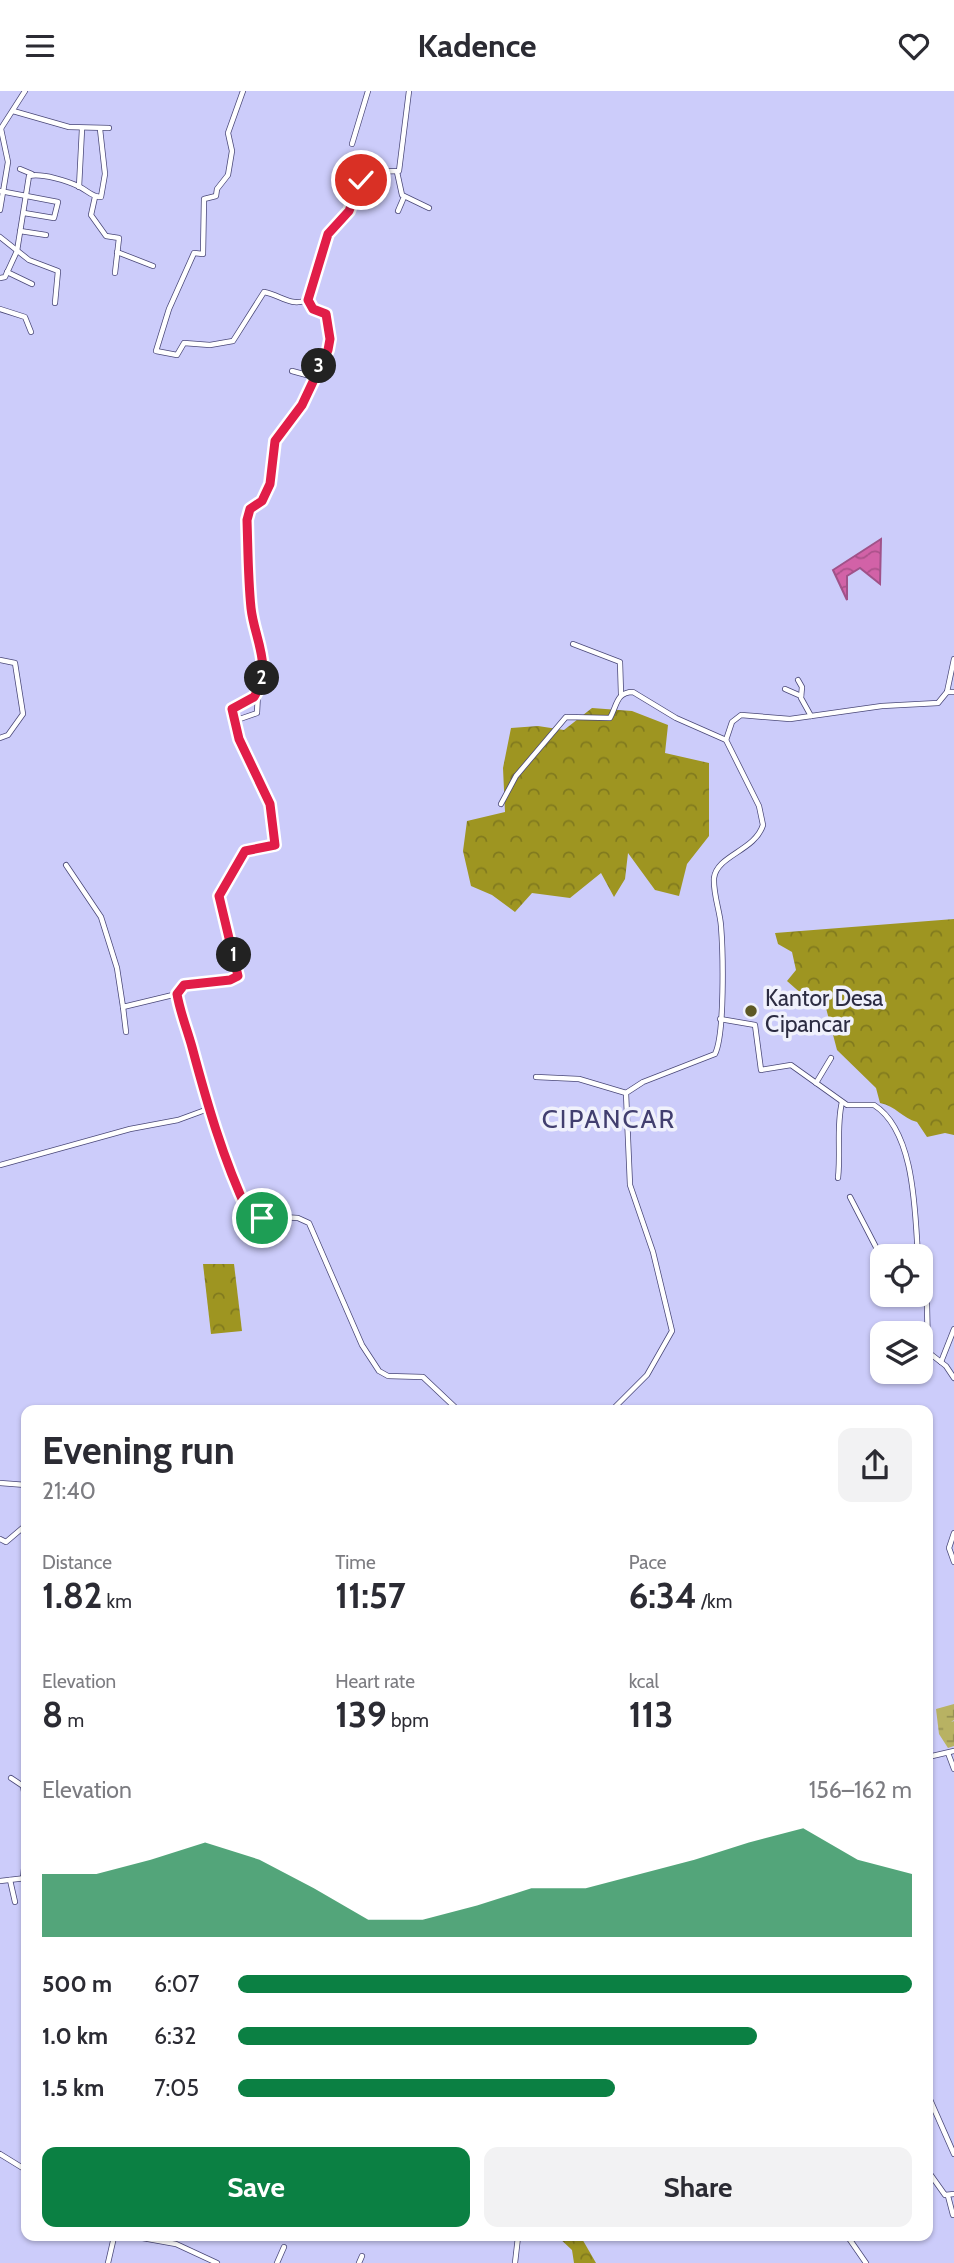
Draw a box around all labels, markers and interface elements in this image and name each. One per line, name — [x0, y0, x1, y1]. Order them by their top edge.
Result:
text: Kadence — [417, 26, 537, 65]
icon: menu — [21, 27, 59, 65]
icon: heart — [895, 27, 933, 65]
pin — [331, 150, 391, 210]
icon: check — [342, 161, 380, 199]
pin: 3 — [302, 349, 336, 383]
text: 3 — [313, 354, 324, 377]
pin: 2 — [244, 661, 280, 695]
text: 2 — [256, 666, 267, 689]
pin: 1 — [216, 937, 252, 973]
text: 1 — [230, 943, 237, 966]
place label: Kantor Desa Cipancar — [765, 984, 883, 1038]
marker: Kantor Desa Cipancar — [743, 1003, 759, 1019]
district label: CIPANCAR — [542, 1103, 676, 1135]
pin — [232, 1188, 292, 1248]
icon: arrive — [243, 1199, 281, 1237]
map controls — [870, 1244, 933, 1384]
button: locate — [870, 1244, 933, 1307]
button: layers — [870, 1321, 933, 1384]
text: Evening run — [42, 1427, 235, 1474]
button: share — [838, 1428, 912, 1502]
text: 21:40 — [42, 1477, 96, 1505]
text: Distance — [42, 1551, 112, 1574]
text: Time — [335, 1551, 376, 1574]
text: Pace — [629, 1551, 667, 1574]
text: 1.82 — [42, 1574, 102, 1617]
text: 11:57 — [335, 1574, 406, 1617]
text: 6:34 — [629, 1574, 697, 1617]
text: km — [102, 1590, 132, 1613]
text: /km — [697, 1590, 732, 1613]
text: Elevation — [42, 1670, 116, 1693]
text: Heart rate — [335, 1670, 415, 1693]
text: kcal — [629, 1670, 659, 1693]
text: 8 — [42, 1693, 63, 1736]
text: 139 — [335, 1693, 387, 1736]
text: 113 — [629, 1693, 673, 1736]
text: m — [63, 1709, 84, 1732]
text: bpm — [387, 1709, 429, 1732]
text: Elevation — [42, 1776, 132, 1804]
text: 156–162 m — [809, 1776, 912, 1804]
text: 500 m — [42, 1970, 112, 1998]
text: 6:07 — [154, 1970, 199, 1998]
text: 1.0 km — [42, 2022, 108, 2050]
text: 6:32 — [154, 2022, 196, 2050]
text: 1.5 km — [42, 2074, 104, 2102]
text: 7:05 — [154, 2074, 199, 2102]
button: Save — [42, 2147, 470, 2227]
button: Share — [484, 2147, 912, 2227]

